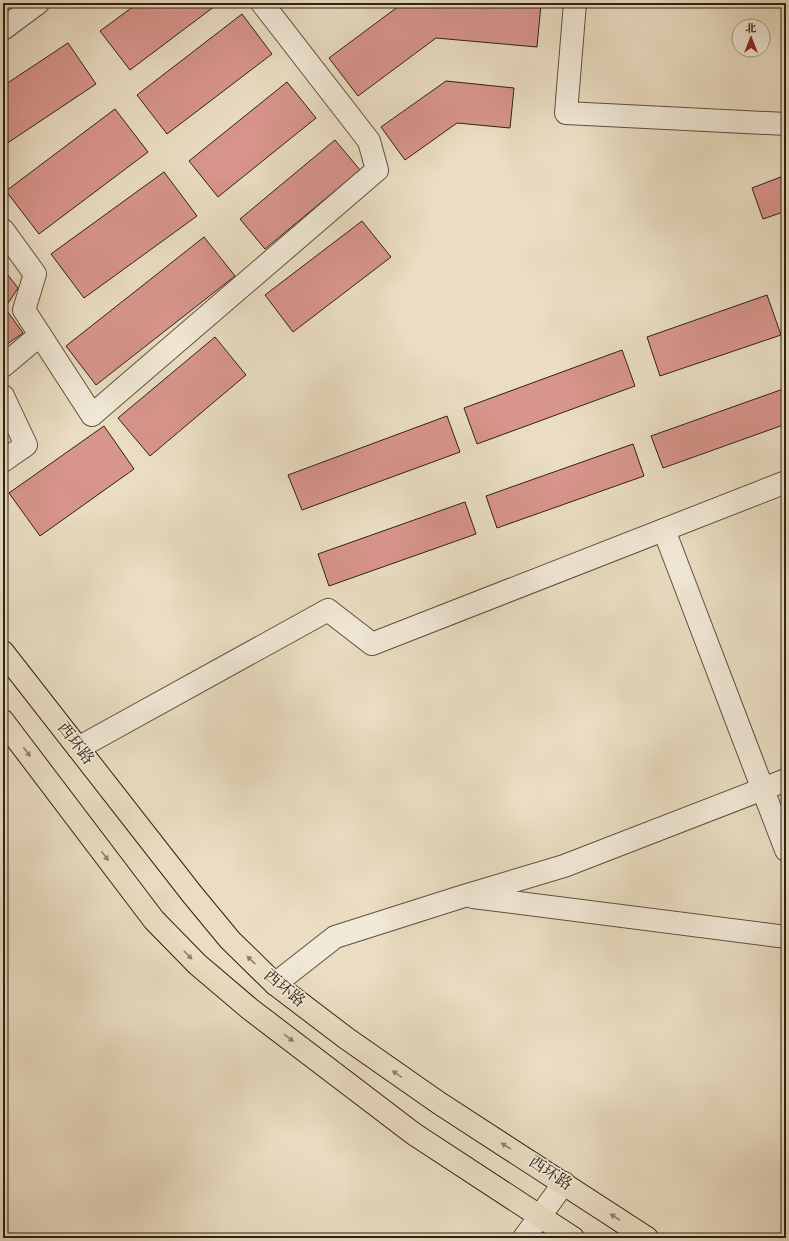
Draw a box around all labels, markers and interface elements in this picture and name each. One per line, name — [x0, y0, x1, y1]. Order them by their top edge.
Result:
north arrow — [731, 18, 771, 58]
text: 北 — [746, 22, 757, 37]
street label: 西环路 — [52, 718, 98, 770]
one-way arrow — [22, 747, 31, 758]
one-way arrow — [101, 850, 110, 861]
one-way arrow — [184, 950, 193, 961]
one-way arrow — [246, 955, 256, 965]
street label: 西环路 — [259, 965, 309, 1013]
one-way arrow — [283, 1034, 294, 1043]
one-way arrow — [392, 1070, 403, 1078]
one-way arrow — [501, 1142, 511, 1150]
street label: 西环路 — [524, 1152, 576, 1196]
one-way arrow — [609, 1213, 621, 1220]

